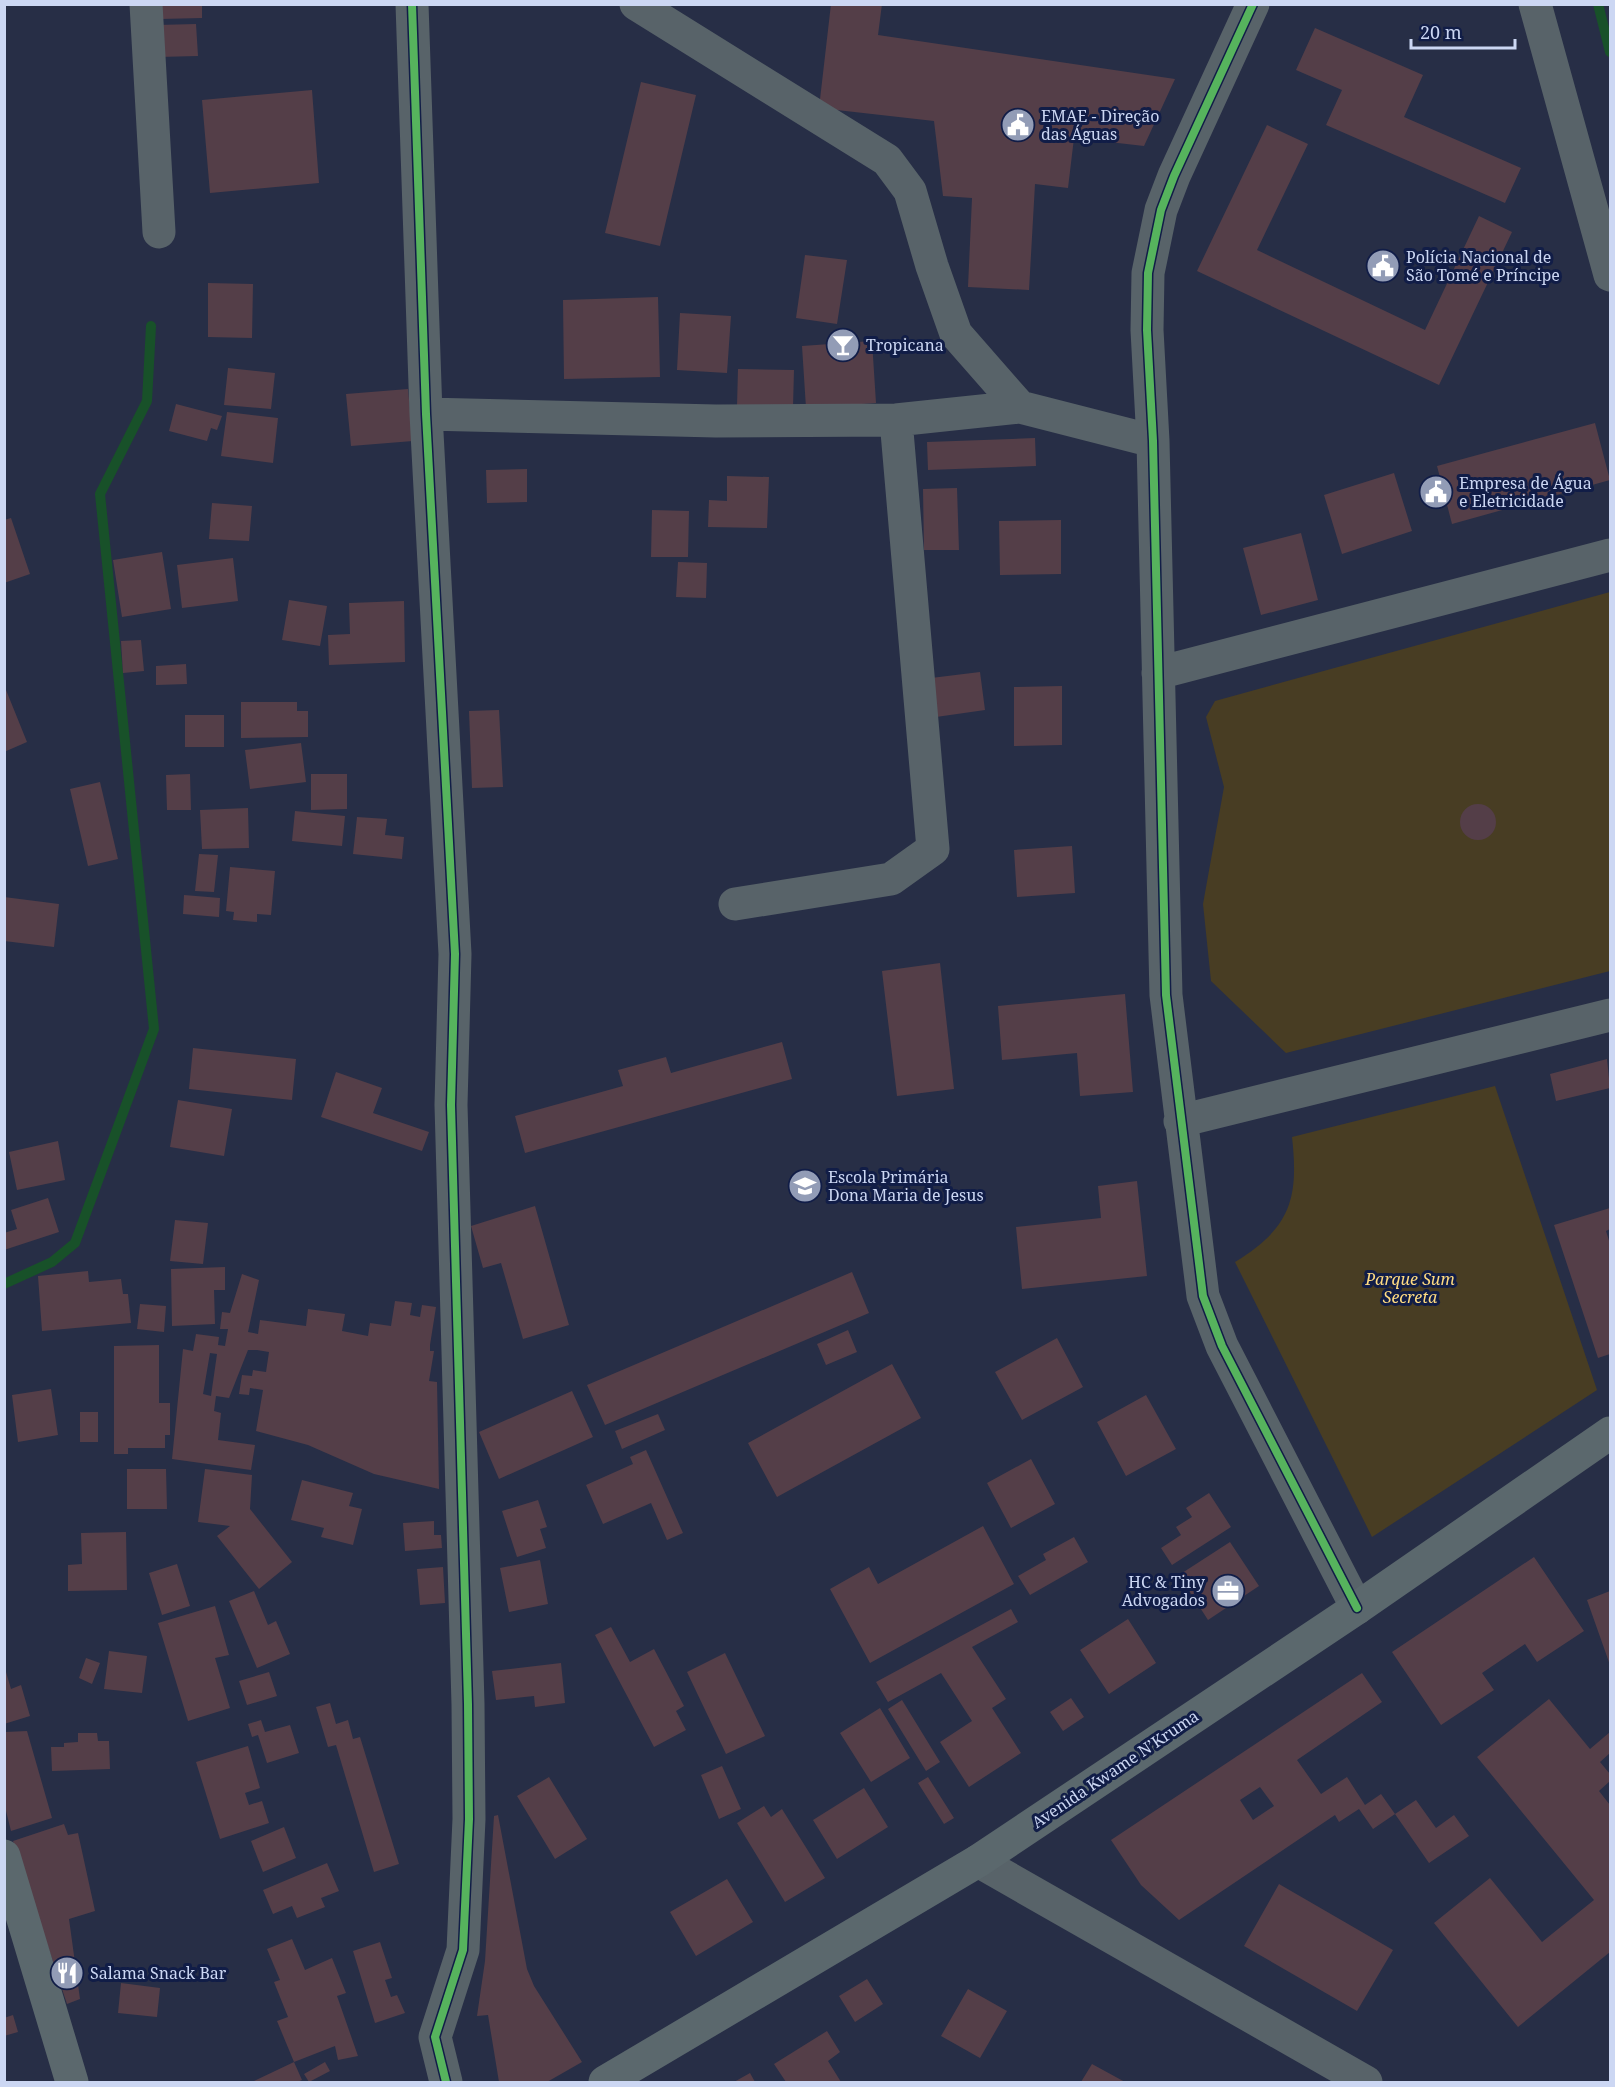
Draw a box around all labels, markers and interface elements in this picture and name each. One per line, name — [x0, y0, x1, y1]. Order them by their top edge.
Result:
scale bar — [1411, 12, 1514, 50]
text: 20 m — [1420, 20, 1462, 44]
place label: EMAE - Direção das Águas — [1041, 105, 1159, 145]
public building icon: EMAE - Direção das Águas — [1000, 107, 1036, 143]
place label: Polícia Nacional de São Tomé e Príncipe — [1406, 246, 1560, 286]
public building icon: Polícia Nacional de São Tomé e Príncipe — [1365, 248, 1401, 284]
bar icon: Tropicana — [825, 327, 861, 363]
place label: Tropicana — [866, 334, 944, 356]
place label: Empresa de Água e Eletricidade — [1459, 472, 1592, 512]
public building icon: Empresa de Água e Eletricidade — [1418, 474, 1454, 510]
place label: Escola Primária Dona Maria de Jesus — [828, 1166, 984, 1206]
school or university icon: Escola Primária Dona Maria de Jesus — [787, 1168, 823, 1204]
park label: Parque Sum Secreta — [1364, 1268, 1455, 1308]
place label: HC & Tiny Advogados — [1122, 1571, 1206, 1611]
office icon: HC & Tiny Advogados — [1210, 1573, 1246, 1609]
street label: Avenida Kwame N’Kruma — [1027, 1705, 1203, 1833]
restaurant icon: Salama Snack Bar — [49, 1955, 85, 1991]
place label: Salama Snack Bar — [90, 1962, 227, 1984]

